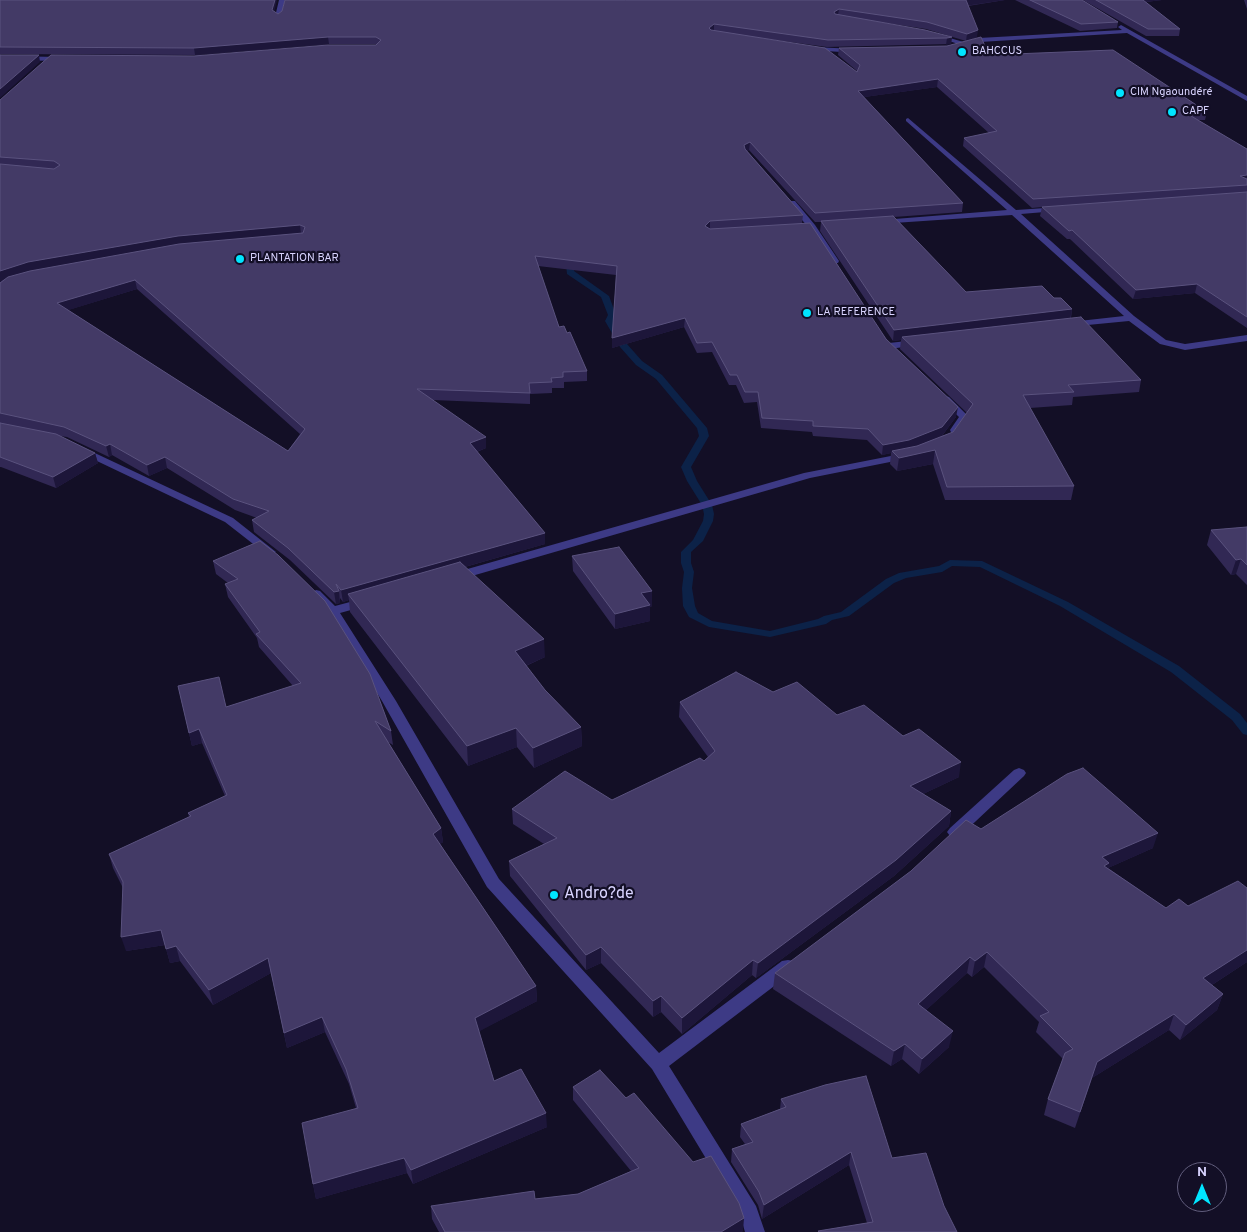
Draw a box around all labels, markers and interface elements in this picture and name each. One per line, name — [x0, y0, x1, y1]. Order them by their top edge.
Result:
place label: BAHCCUS — [972, 45, 1022, 59]
marker: BAHCCUS — [956, 46, 968, 58]
place label: CIM Ngaoundéré — [1130, 86, 1212, 100]
marker: CIM Ngaoundéré — [1114, 87, 1126, 99]
place label: CAPF — [1182, 105, 1209, 119]
marker: CAPF — [1166, 106, 1178, 118]
place label: PLANTATION BAR — [250, 252, 339, 266]
marker: PLANTATION BAR — [234, 253, 246, 265]
place label: LA REFERENCE — [817, 306, 895, 320]
marker: LA REFERENCE — [801, 307, 813, 319]
place label: Andro?de — [564, 885, 634, 905]
marker: Andro?de — [548, 889, 560, 901]
north arrow — [1177, 1162, 1227, 1212]
text: N — [1197, 1164, 1207, 1181]

